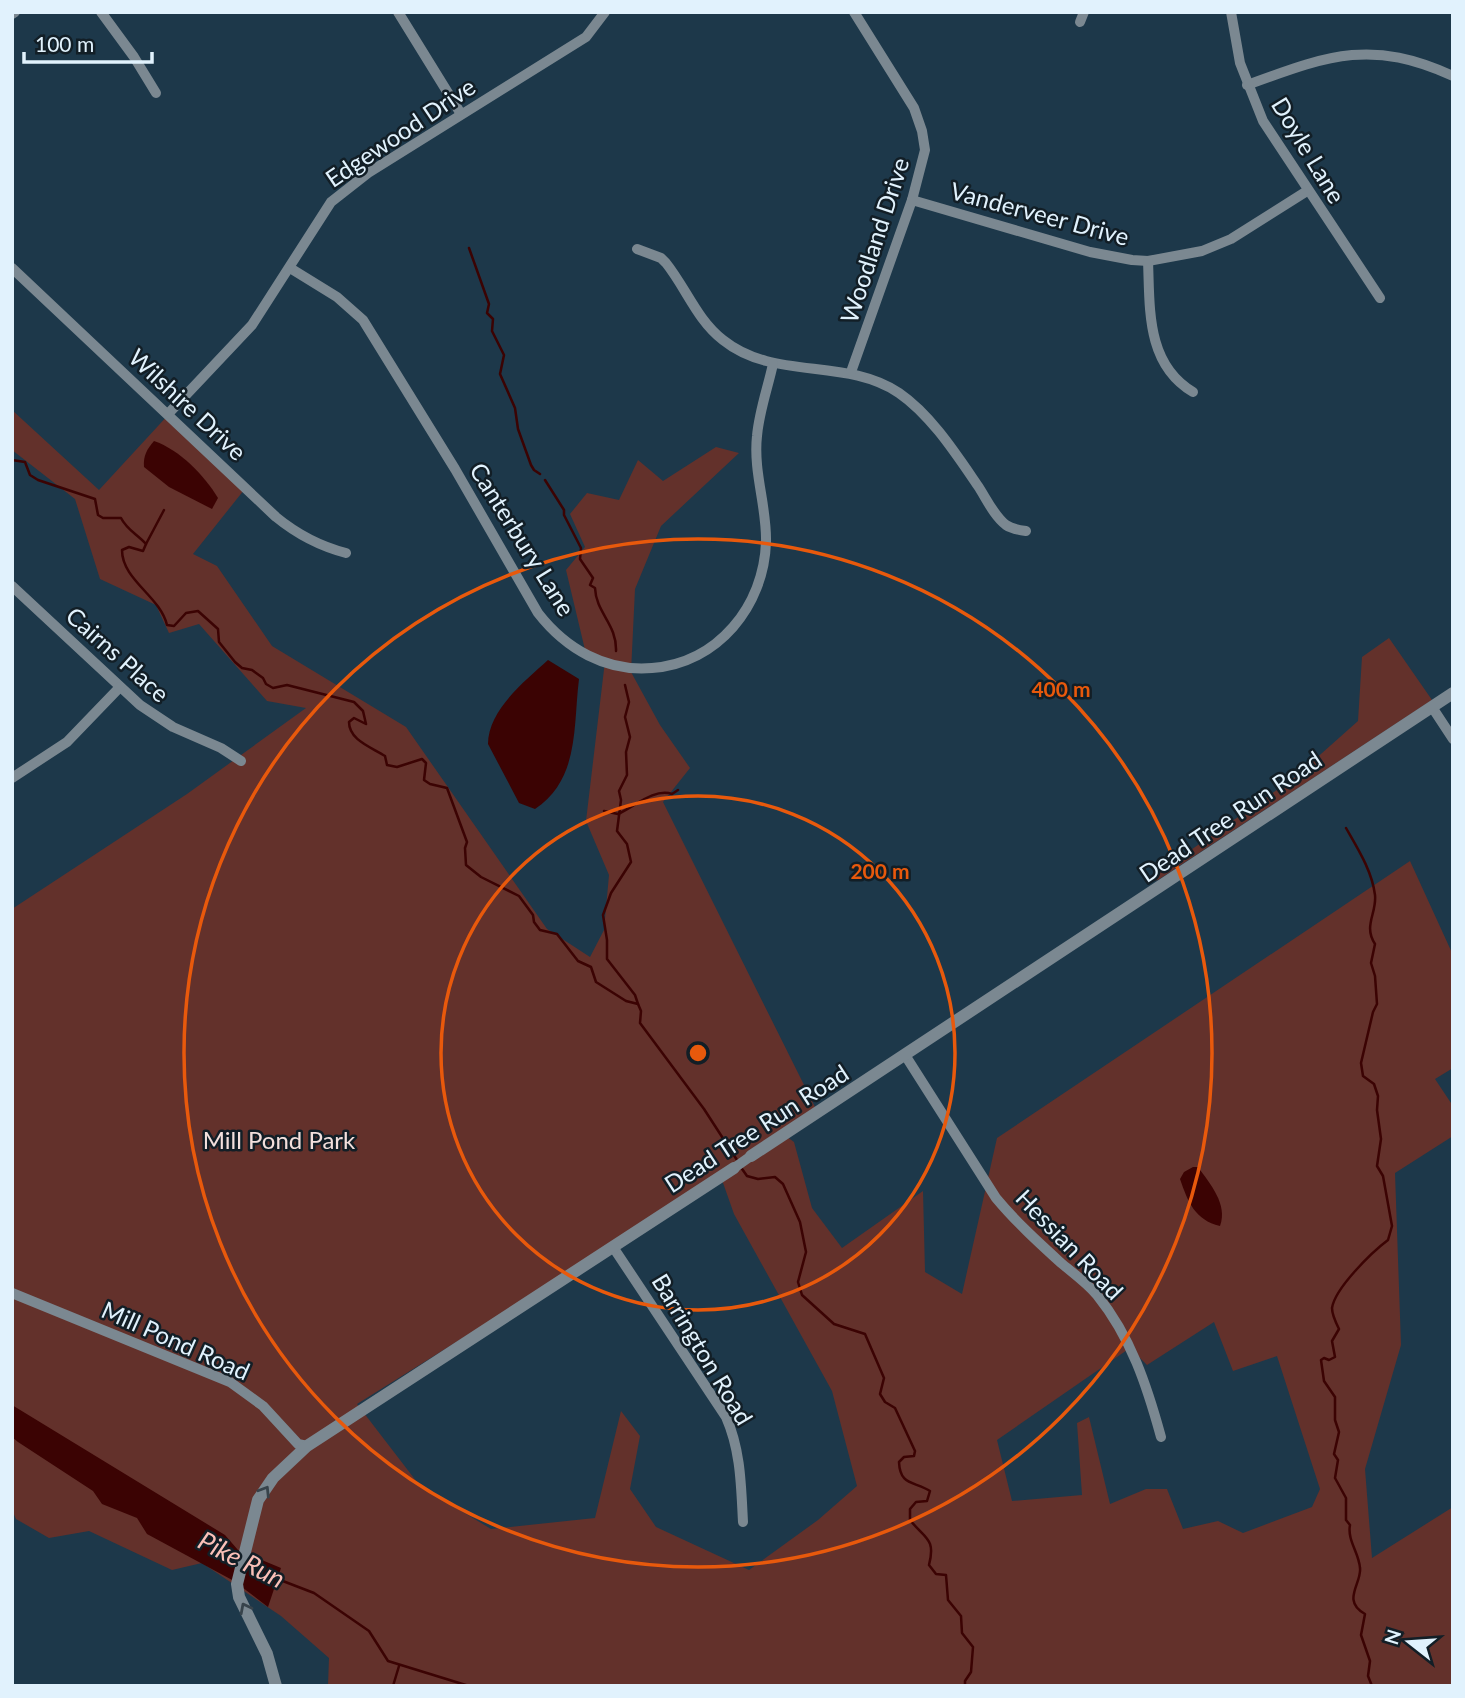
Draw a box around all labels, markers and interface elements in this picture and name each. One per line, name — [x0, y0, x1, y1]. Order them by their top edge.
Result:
scale bar — [24, 21, 152, 65]
text: 100 m — [35, 31, 94, 56]
street label: Edgewood Drive — [320, 71, 480, 193]
street label: Doyle Lane — [1266, 92, 1352, 208]
street label: Woodland Drive — [834, 154, 914, 326]
street label: Vanderveer Drive — [948, 175, 1132, 251]
street label: Wilshire Drive — [123, 342, 253, 466]
street label: Canterbury Lane — [464, 457, 582, 621]
street label: Cairns Place — [61, 600, 175, 708]
text: 400 m — [1031, 676, 1091, 701]
street label: Dead Tree Run Road — [1133, 744, 1327, 888]
text: 200 m — [850, 858, 910, 883]
centre of rings — [686, 1041, 710, 1065]
street label: Dead Tree Run Road — [659, 1058, 853, 1198]
park label: Mill Pond Park — [203, 1125, 356, 1154]
street label: Hessian Road — [1010, 1183, 1130, 1305]
street label: Barrington Road — [646, 1268, 760, 1430]
street label: Mill Pond Road — [98, 1294, 254, 1386]
one-way arrow — [256, 1485, 269, 1498]
water label: Pike Run — [193, 1524, 291, 1594]
one-way arrow — [240, 1603, 254, 1615]
north arrow — [1374, 1607, 1444, 1677]
text: N — [1379, 1627, 1405, 1647]

